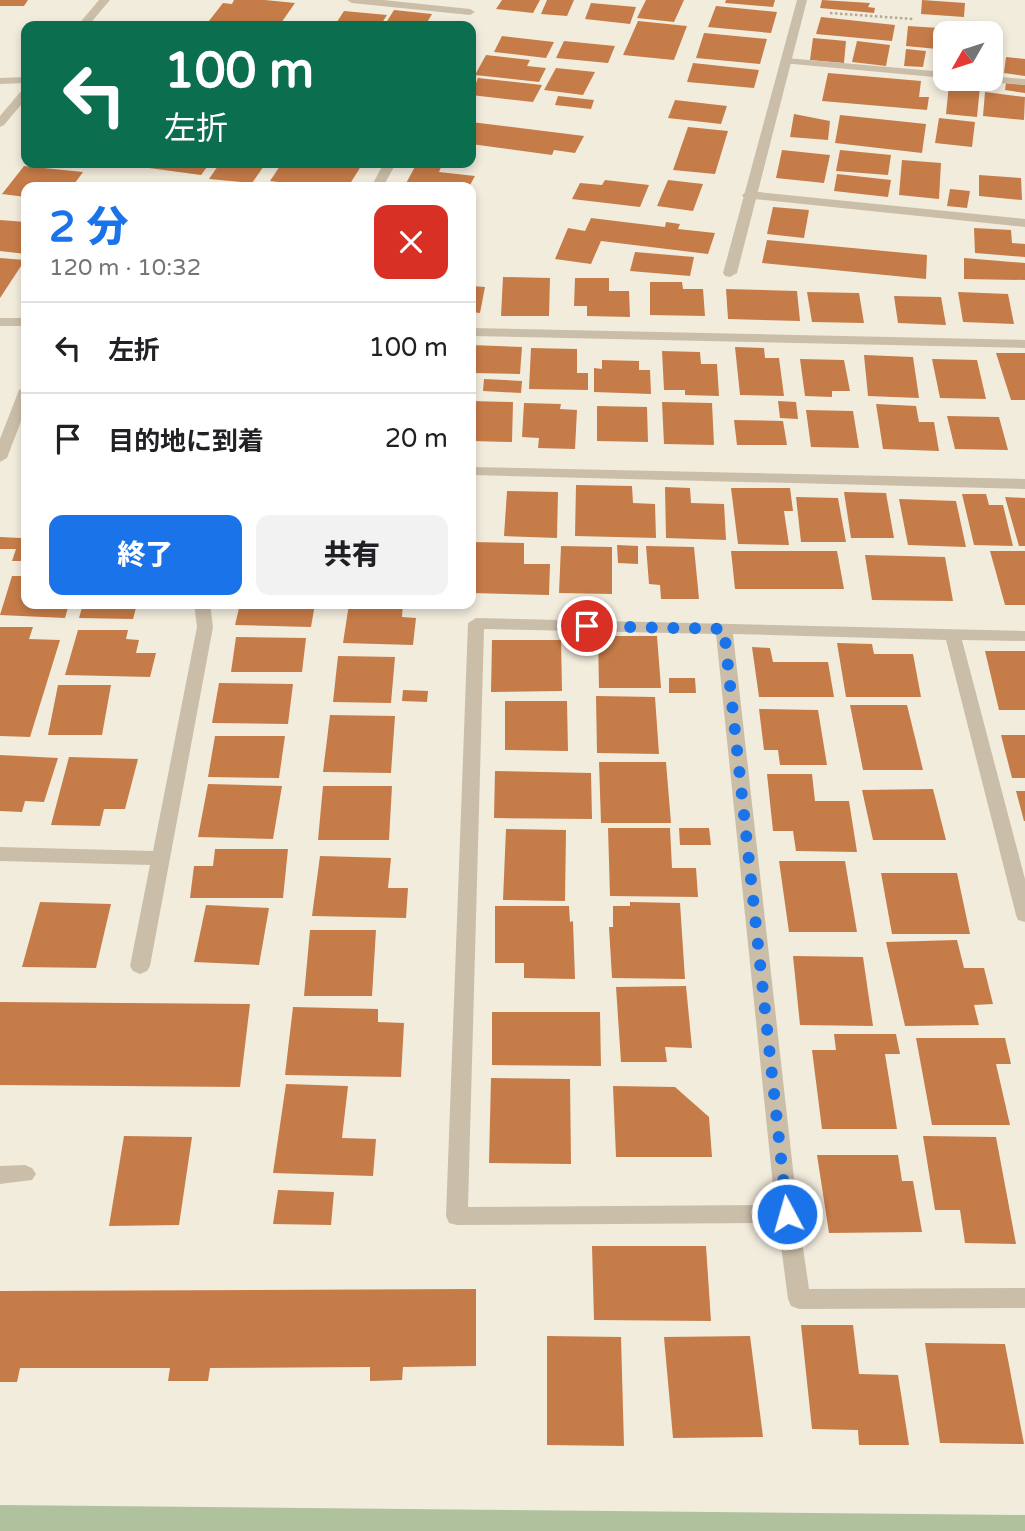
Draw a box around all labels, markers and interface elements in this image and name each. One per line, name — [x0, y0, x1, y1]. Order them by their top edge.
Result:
north arrow — [933, 21, 1003, 91]
map controls — [933, 21, 1003, 91]
text: 100 m — [164, 42, 314, 101]
icon: left — [49, 49, 140, 140]
text: 左折 — [164, 110, 228, 148]
text: 2 分 — [49, 202, 128, 253]
button: close — [374, 205, 448, 279]
text: 120 m · 10:32 — [49, 254, 201, 282]
icon: left — [49, 329, 87, 367]
text: 100 m — [368, 332, 448, 363]
text: 左折 — [108, 335, 160, 366]
icon: arrive — [49, 420, 87, 458]
text: 20 m — [385, 423, 448, 454]
text: 目的地に到着 — [108, 426, 264, 457]
button: 終了 — [49, 515, 242, 595]
button: 共有 — [256, 515, 448, 595]
pin — [557, 596, 617, 656]
icon: arrive — [568, 607, 606, 645]
position arrow — [750, 1177, 824, 1251]

